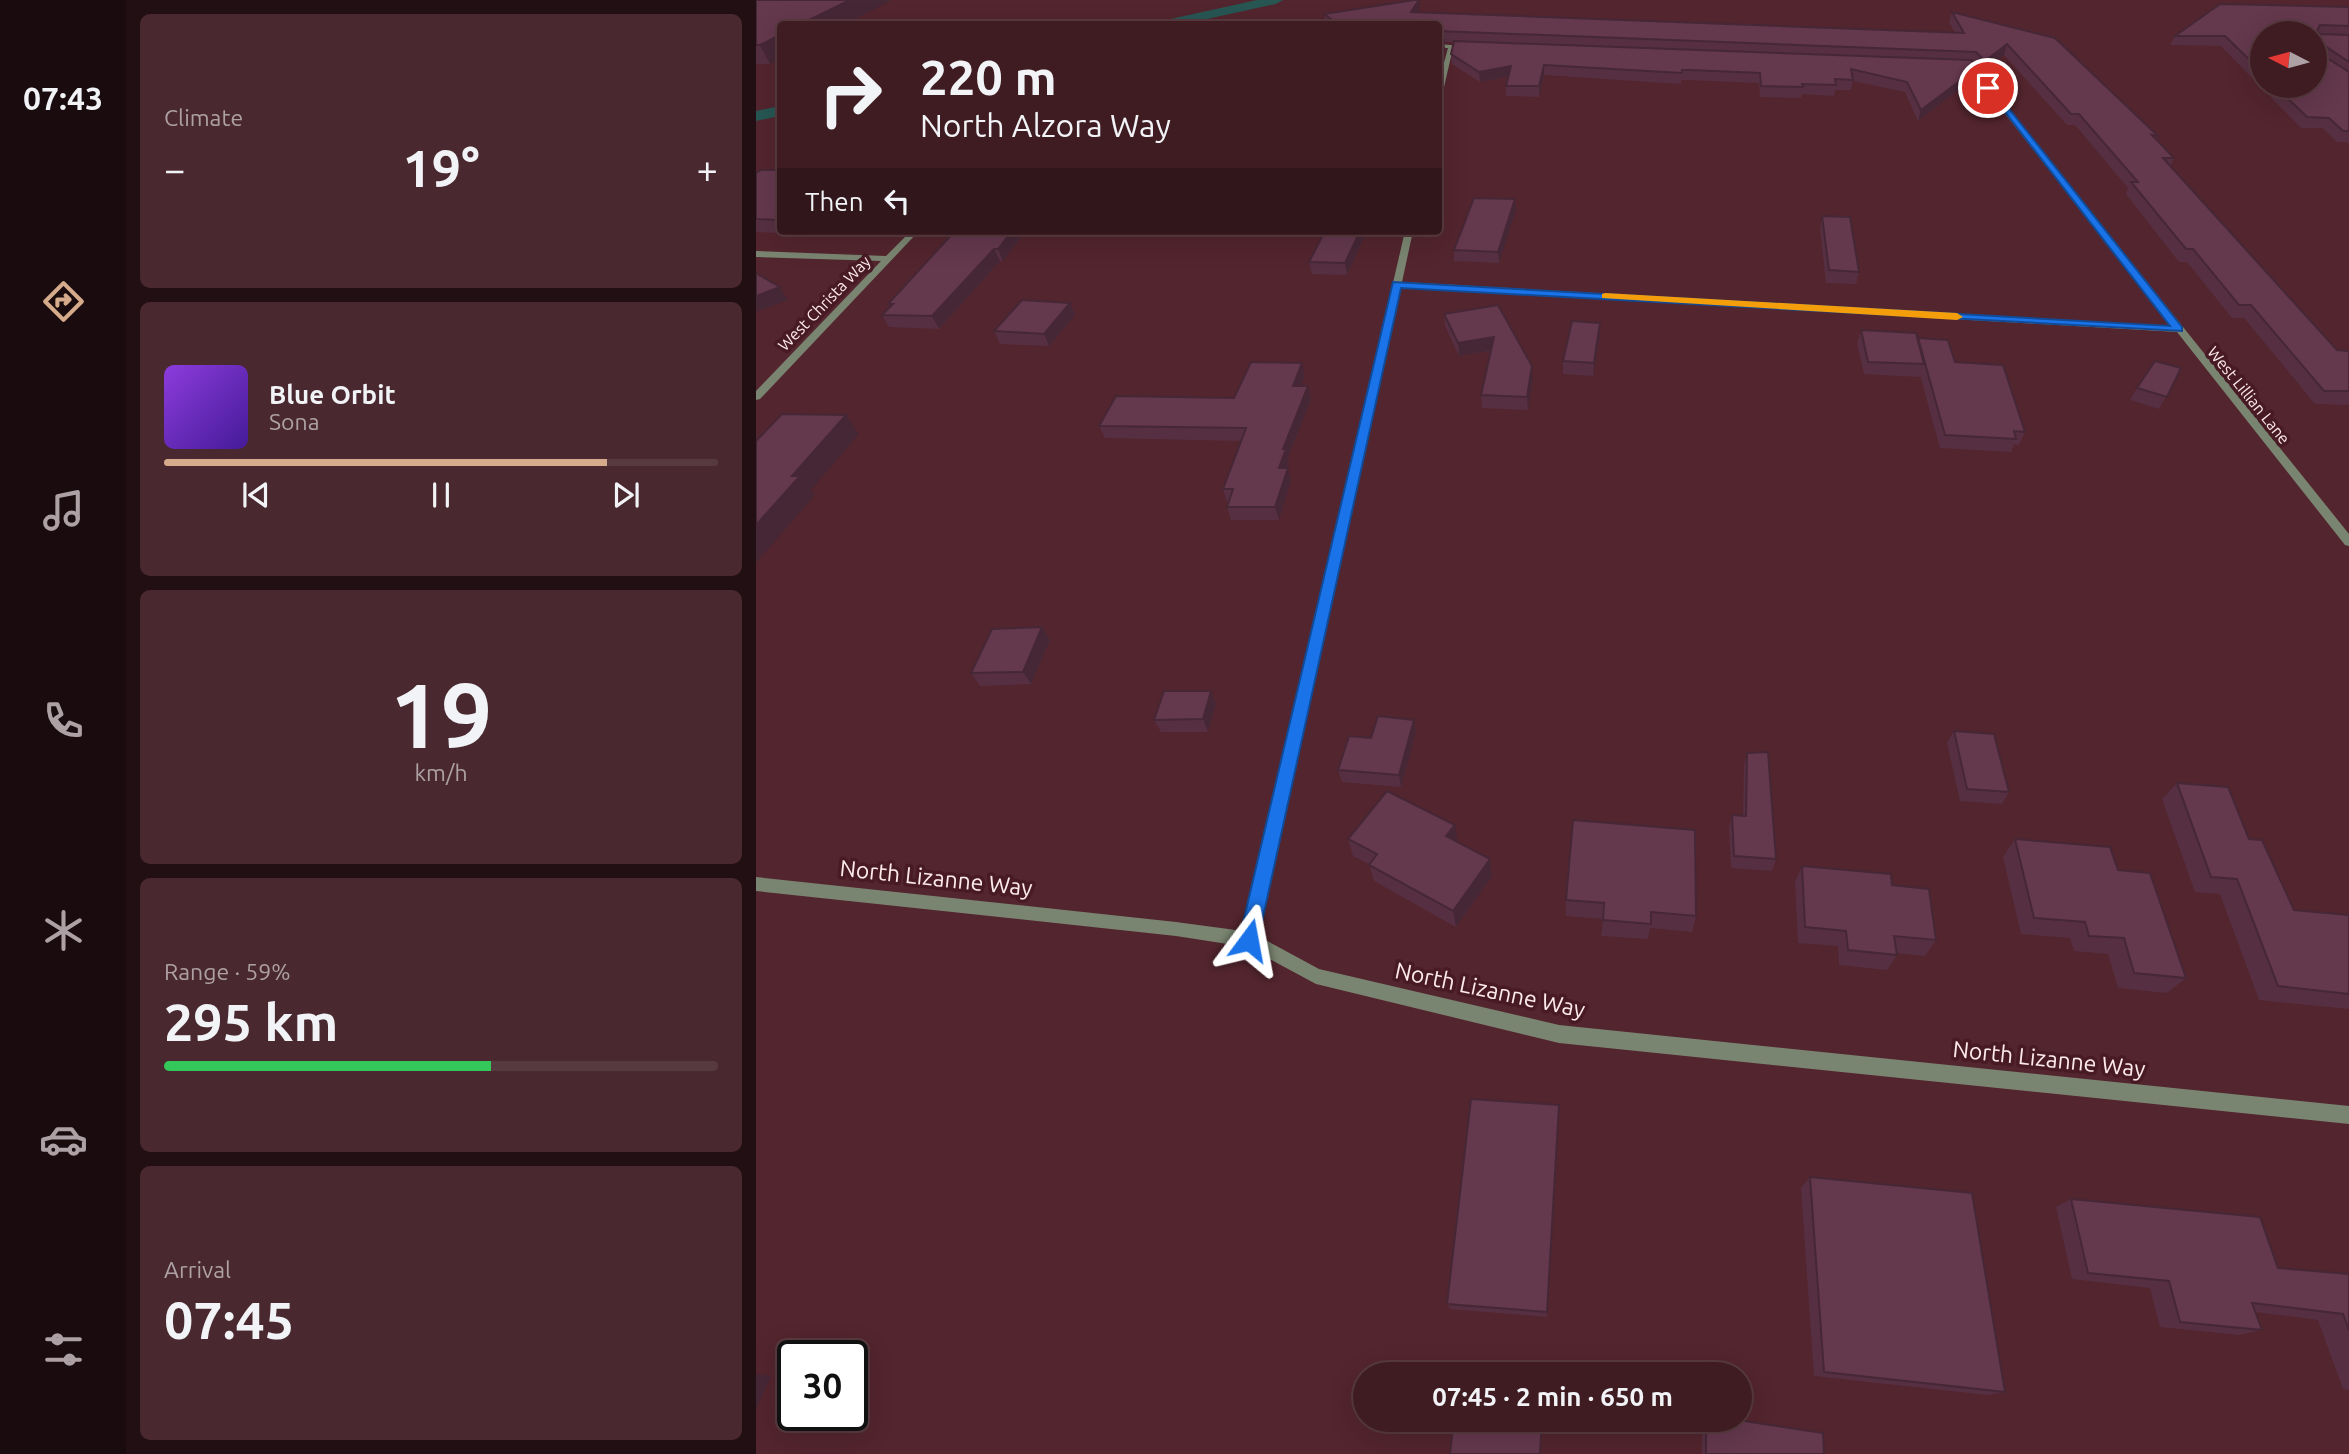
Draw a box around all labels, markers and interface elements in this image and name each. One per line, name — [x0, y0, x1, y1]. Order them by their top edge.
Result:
north arrow — [2250, 21, 2328, 98]
map controls — [2250, 21, 2327, 98]
icon: right — [805, 49, 896, 140]
text: 220 m — [920, 49, 1057, 104]
pin — [1958, 58, 2018, 118]
icon: arrive — [1969, 69, 2007, 107]
text: 07:43 — [23, 80, 103, 116]
text: Climate — [164, 105, 243, 130]
text: North Alzora Way — [920, 107, 1171, 143]
text: 19° — [402, 139, 480, 197]
text: − — [164, 148, 185, 190]
text: + — [697, 148, 718, 190]
icon: left — [878, 182, 916, 220]
text: Then — [805, 187, 864, 216]
street label: West Christa Way — [774, 252, 874, 354]
icon: directions — [39, 277, 88, 326]
street label: West Lillian Lane — [2204, 343, 2294, 447]
text: Blue Orbit — [269, 380, 396, 409]
text: Sona — [269, 409, 319, 434]
icon: previous — [237, 476, 275, 514]
icon: pause — [422, 476, 460, 514]
icon: next — [607, 476, 645, 514]
icon: music — [39, 486, 88, 535]
text: 19 — [390, 663, 492, 765]
icon: phone — [39, 696, 88, 745]
text: km/h — [414, 760, 468, 785]
street label: North Lizanne Way — [838, 855, 1034, 900]
position arrow — [1212, 903, 1286, 977]
icon: climate — [39, 906, 88, 955]
street label: North Lizanne Way — [1393, 957, 1587, 1022]
text: Range · 59% — [164, 959, 291, 984]
text: 295 km — [164, 993, 338, 1051]
street label: North Lizanne Way — [1951, 1036, 2147, 1081]
icon: car — [39, 1115, 88, 1164]
text: Arrival — [164, 1257, 231, 1282]
text: 07:45 — [164, 1291, 294, 1349]
icon: filters — [39, 1325, 88, 1374]
speed limit sign: 30 — [777, 1340, 868, 1431]
text: 07:45 · 2 min · 650 m — [1432, 1382, 1673, 1411]

